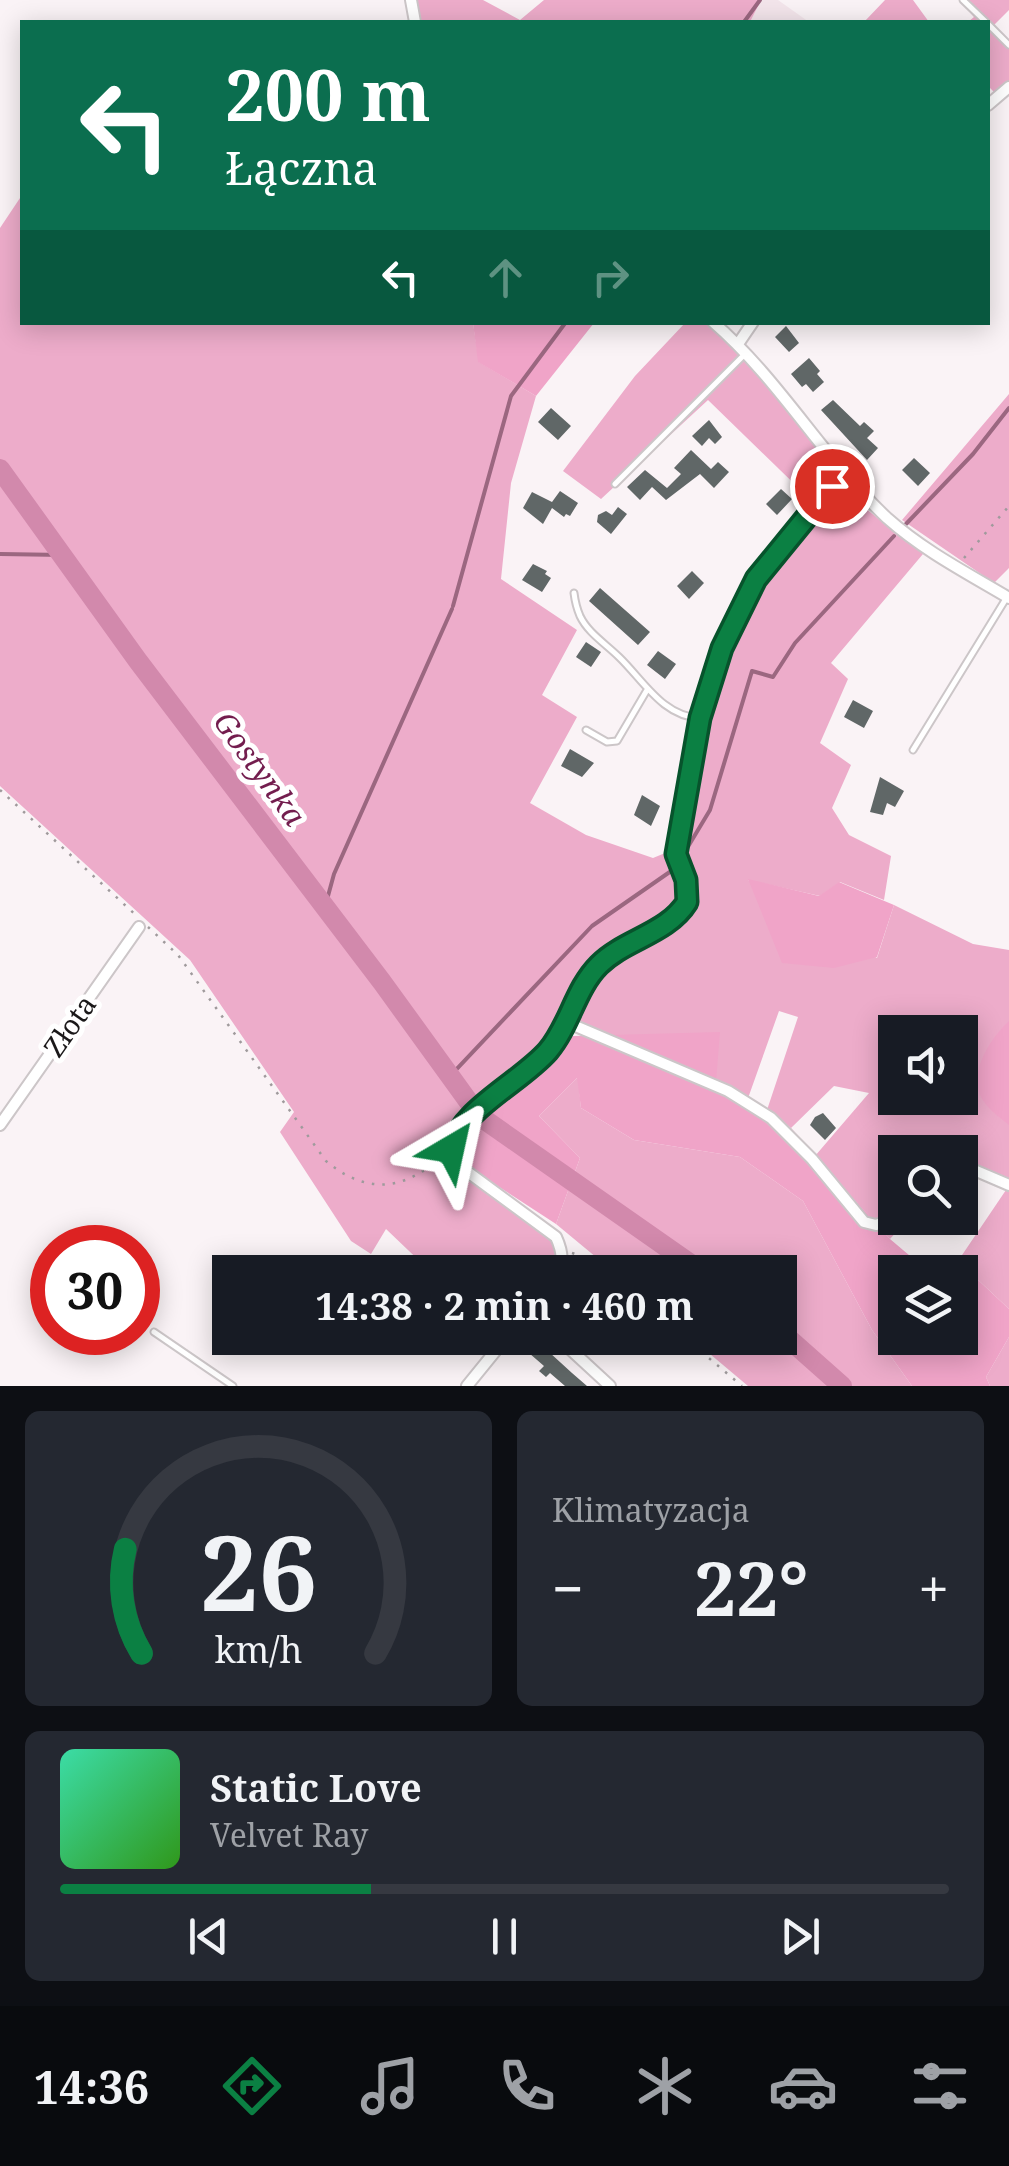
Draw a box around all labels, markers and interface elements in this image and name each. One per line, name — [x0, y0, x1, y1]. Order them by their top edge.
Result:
text: 200 m — [225, 46, 431, 142]
icon: left — [60, 60, 190, 190]
text: Łączna — [225, 137, 378, 198]
icon: left — [373, 250, 428, 305]
icon: ahead — [478, 250, 533, 305]
icon: right — [583, 250, 638, 305]
pin — [790, 444, 875, 529]
icon: arrive — [805, 459, 860, 514]
water label: Gostynka — [205, 703, 316, 834]
street label: Złota — [34, 987, 104, 1064]
map controls — [878, 1015, 978, 1355]
button: sound — [878, 1015, 978, 1115]
position arrow — [399, 1097, 503, 1201]
button: search — [878, 1135, 978, 1235]
speed limit sign: 30 — [30, 1225, 160, 1355]
button: layers — [878, 1255, 978, 1355]
text: 14:38 · 2 min · 460 m — [315, 1279, 694, 1331]
text: Klimatyzacja — [552, 1488, 750, 1531]
text: 26 — [200, 1500, 317, 1641]
text: 22° — [694, 1536, 808, 1638]
text: − — [552, 1550, 584, 1625]
text: + — [918, 1550, 949, 1625]
text: km/h — [215, 1625, 302, 1673]
text: Static Love — [210, 1761, 422, 1813]
text: Velvet Ray — [210, 1813, 368, 1856]
icon: previous — [181, 1909, 236, 1964]
icon: pause — [477, 1909, 532, 1964]
icon: next — [773, 1909, 828, 1964]
icon: directions — [217, 2051, 287, 2121]
icon: music — [355, 2051, 425, 2121]
icon: phone — [492, 2051, 562, 2121]
icon: climate — [630, 2051, 700, 2121]
icon: car — [768, 2051, 838, 2121]
icon: filters — [905, 2051, 975, 2121]
text: 14:36 — [34, 2056, 149, 2117]

